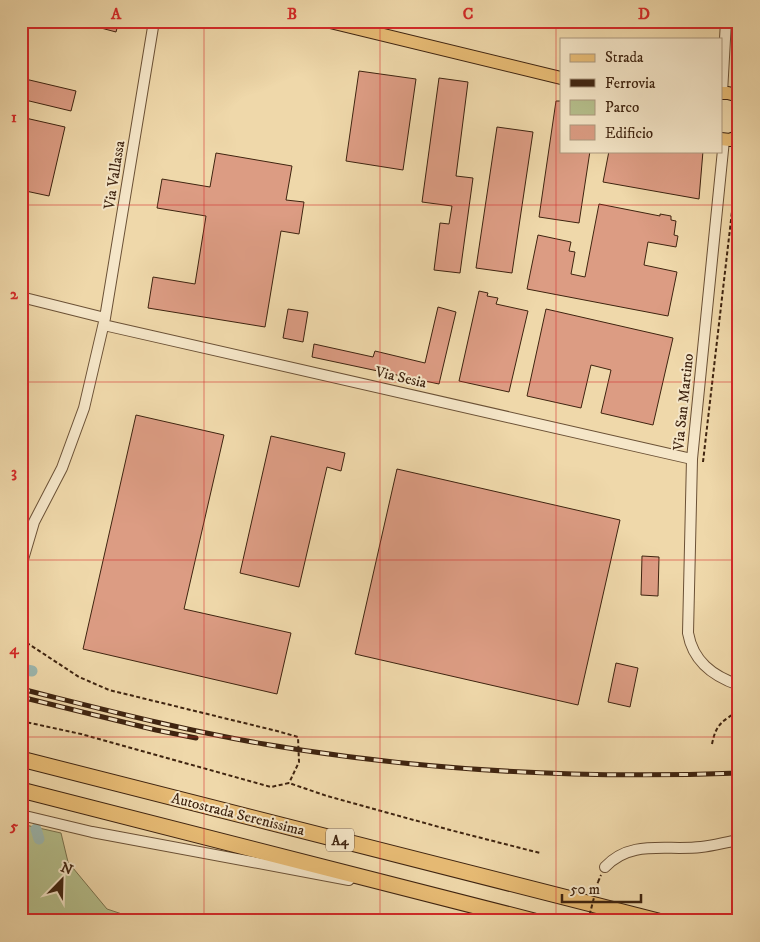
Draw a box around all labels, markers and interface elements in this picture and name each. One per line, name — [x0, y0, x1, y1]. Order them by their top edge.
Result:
text: A — [110, 4, 122, 24]
text: B — [287, 4, 297, 24]
text: C — [463, 4, 473, 24]
text: D — [638, 4, 650, 24]
legend — [560, 38, 722, 152]
text: Strada — [605, 48, 644, 67]
text: Ferrovia — [605, 74, 656, 93]
text: Parco — [605, 98, 639, 117]
text: 1 — [11, 107, 17, 127]
text: Edificio — [605, 124, 653, 143]
street label: Via Vallassa — [100, 139, 129, 212]
text: 2 — [10, 284, 19, 304]
street label: Via San Martino — [669, 353, 698, 453]
street label: Via Sesia — [372, 362, 429, 393]
text: 3 — [11, 462, 17, 482]
text: 4 — [8, 639, 19, 659]
street label: Autostrada Serenissima — [169, 789, 307, 840]
text: 5 — [9, 816, 18, 836]
road number: A4 — [326, 828, 354, 852]
north arrow — [38, 854, 88, 904]
text: N — [58, 858, 76, 880]
scale bar — [562, 872, 641, 904]
text: 50 m — [570, 880, 600, 899]

